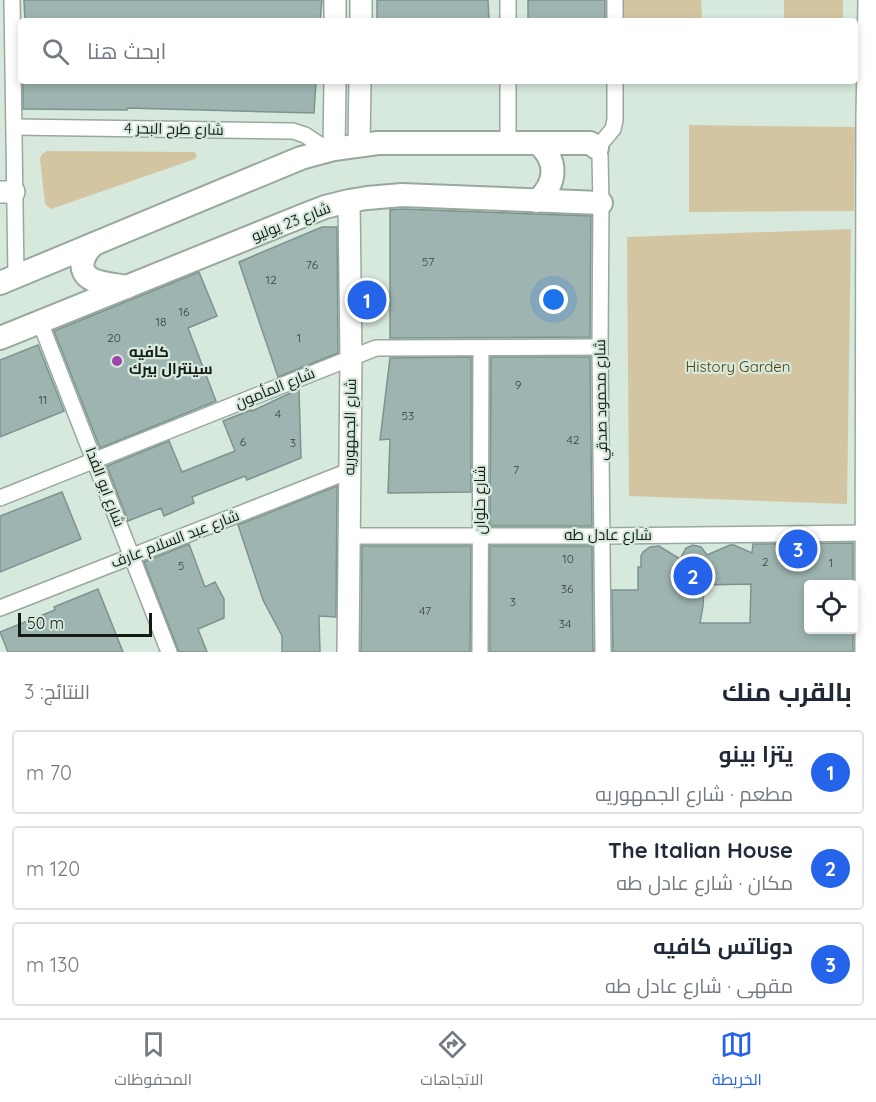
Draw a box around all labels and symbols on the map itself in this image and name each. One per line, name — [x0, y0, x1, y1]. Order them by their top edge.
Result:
street label: شارع طرح البحر 4 — [124, 118, 224, 141]
street label: شارع 23 يوليو — [249, 198, 334, 247]
house number: 57 — [422, 254, 434, 269]
house number: 76 — [306, 257, 319, 272]
house number: 12 — [265, 272, 277, 287]
pin: 1 — [348, 278, 386, 322]
your location — [539, 285, 568, 314]
house number: 16 — [179, 304, 190, 319]
house number: 18 — [156, 314, 166, 329]
house number: 20 — [107, 330, 121, 345]
house number: 1 — [297, 330, 301, 345]
street label: شارع محمود صدقي — [590, 339, 614, 461]
place label: كافيه سينترال بيرك — [129, 342, 213, 378]
marker: كافيه سينترال بيرك — [110, 354, 124, 368]
park label: History Garden — [686, 357, 790, 376]
street label: شارع المأمون — [232, 363, 318, 414]
house number: 9 — [515, 377, 522, 392]
street label: شارع الجمهوريه — [339, 378, 362, 476]
house number: 11 — [39, 392, 47, 407]
house number: 4 — [275, 406, 281, 421]
house number: 53 — [402, 408, 414, 423]
house number: 42 — [567, 432, 580, 447]
house number: 6 — [240, 434, 247, 449]
house number: 3 — [290, 435, 296, 450]
street label: شارع ابو الفدا — [80, 444, 129, 530]
house number: 7 — [513, 462, 519, 477]
street label: شارع حلوان — [470, 466, 491, 534]
street label: شارع عبد السلام عارف — [108, 505, 242, 574]
street label: شارع عادل طه — [564, 525, 652, 546]
pin: 3 — [778, 526, 818, 572]
house number: 10 — [562, 551, 574, 566]
pin: 2 — [674, 554, 712, 598]
house number: 2 — [762, 554, 769, 569]
house number: 1 — [829, 555, 833, 570]
house number: 5 — [178, 558, 184, 573]
house number: 36 — [561, 581, 574, 596]
house number: 3 — [510, 594, 516, 609]
house number: 47 — [419, 603, 431, 618]
scale bar — [18, 610, 152, 638]
house number: 34 — [559, 616, 571, 631]

